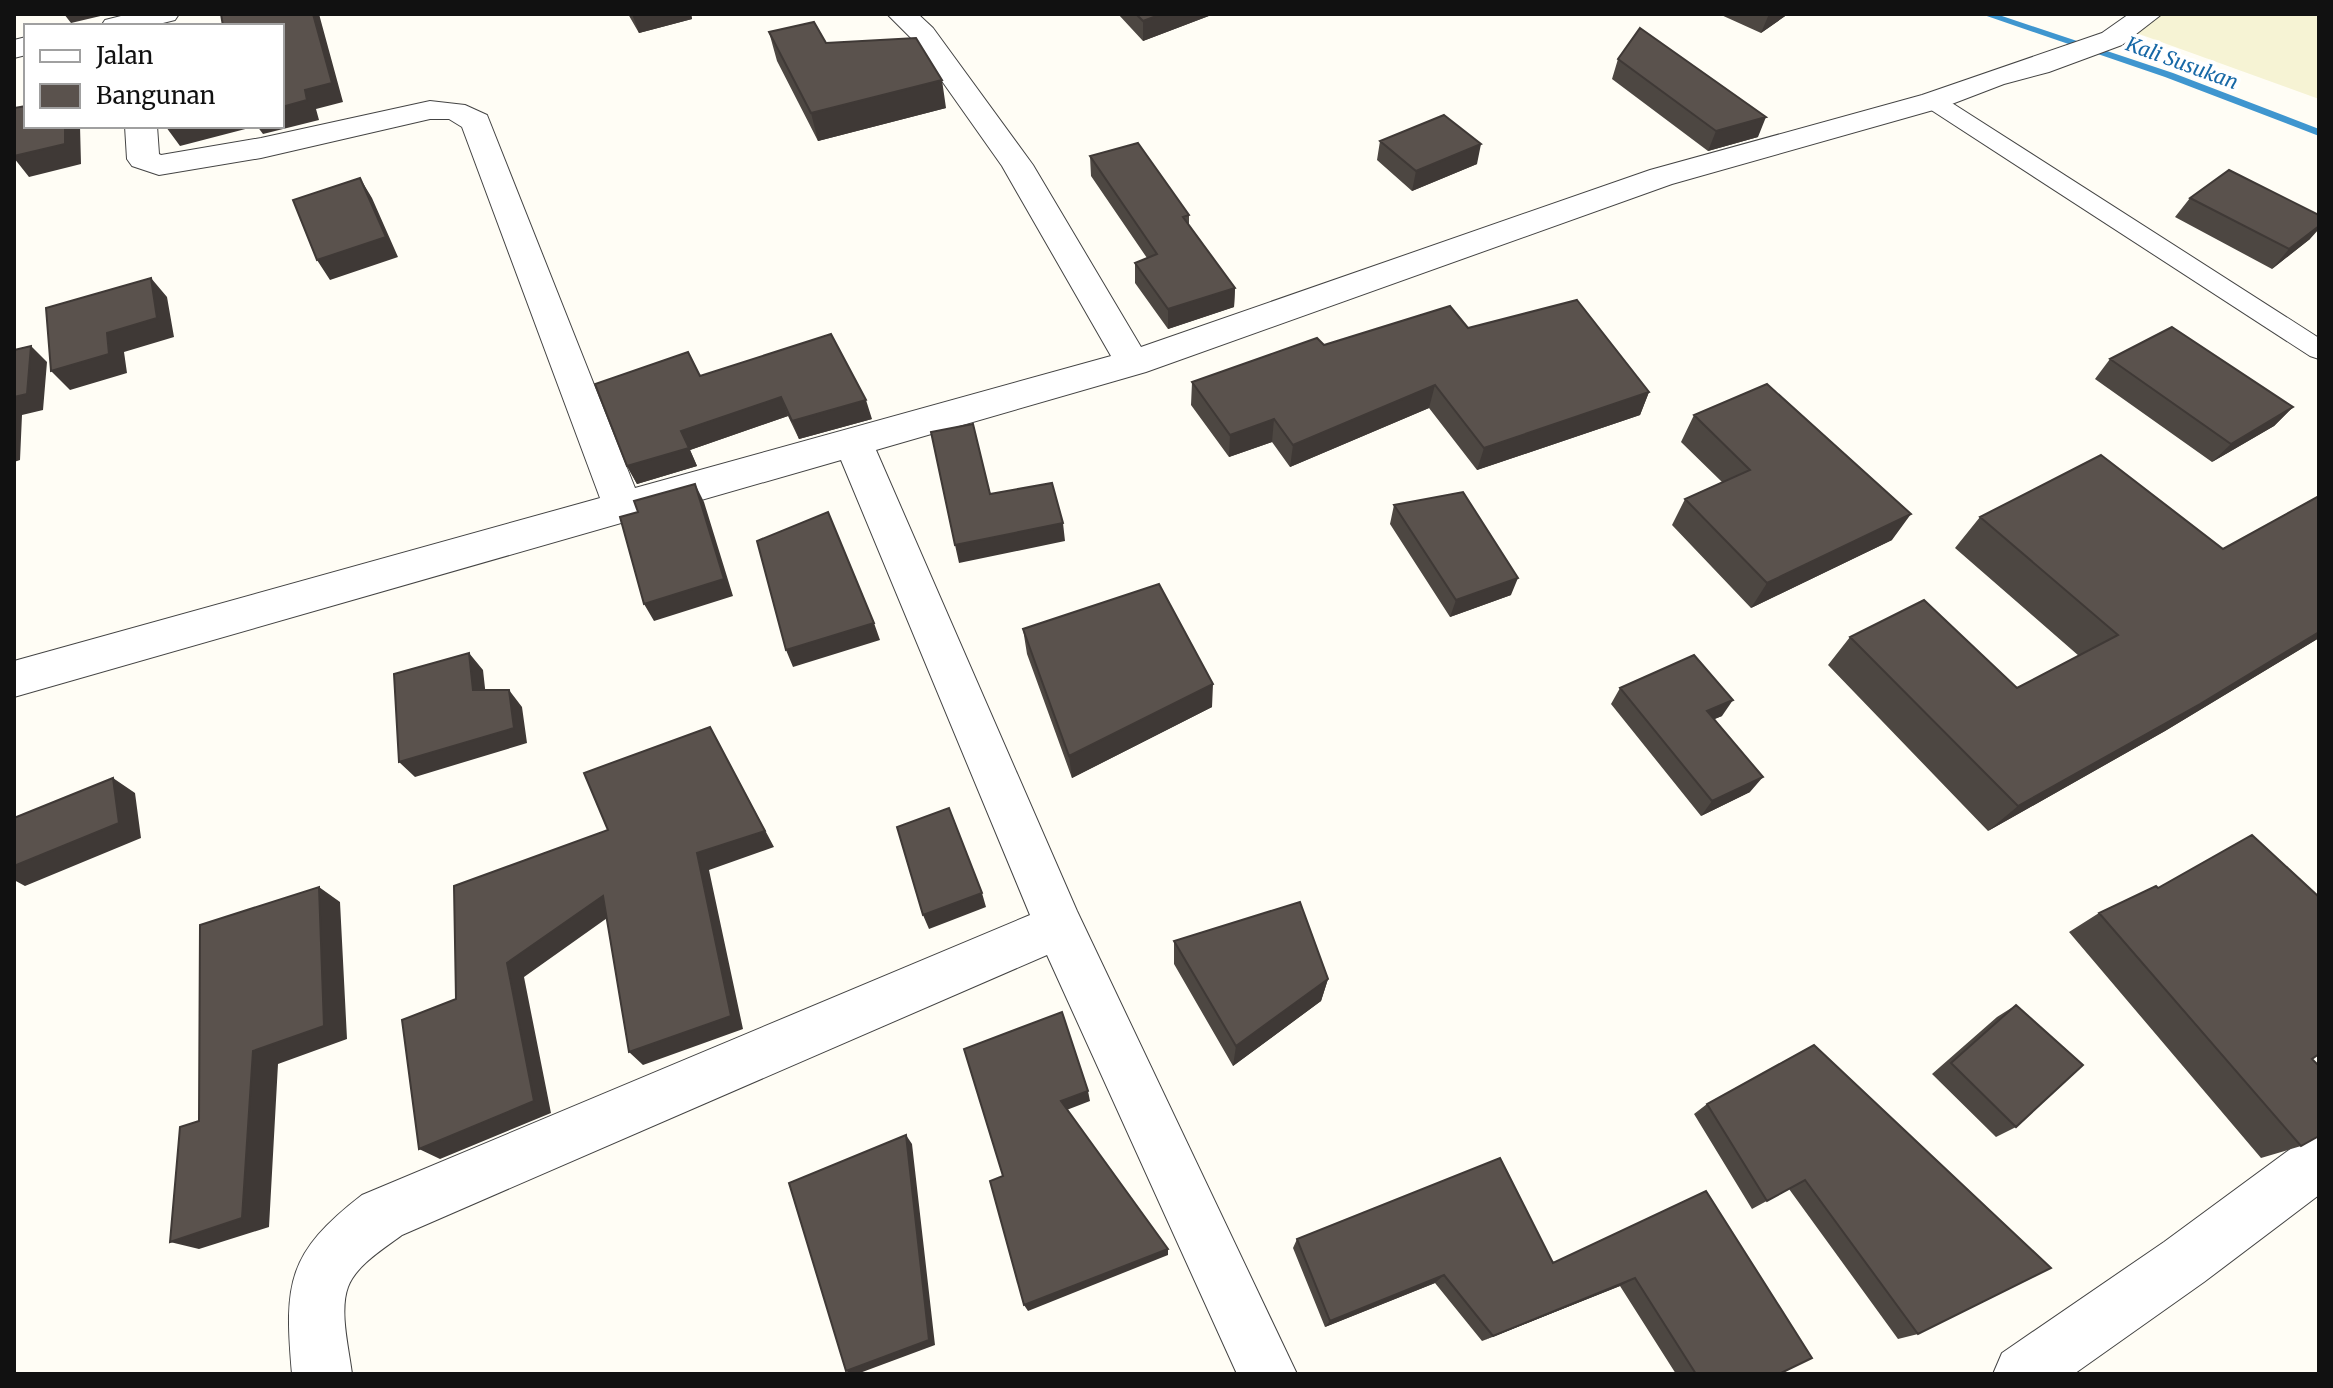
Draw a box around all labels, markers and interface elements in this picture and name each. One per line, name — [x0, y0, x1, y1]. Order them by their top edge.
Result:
legend — [24, 24, 284, 128]
water label: Kali Susukan — [2122, 30, 2242, 94]
text: Jalan — [95, 40, 154, 71]
text: Bangunan — [96, 80, 216, 111]

